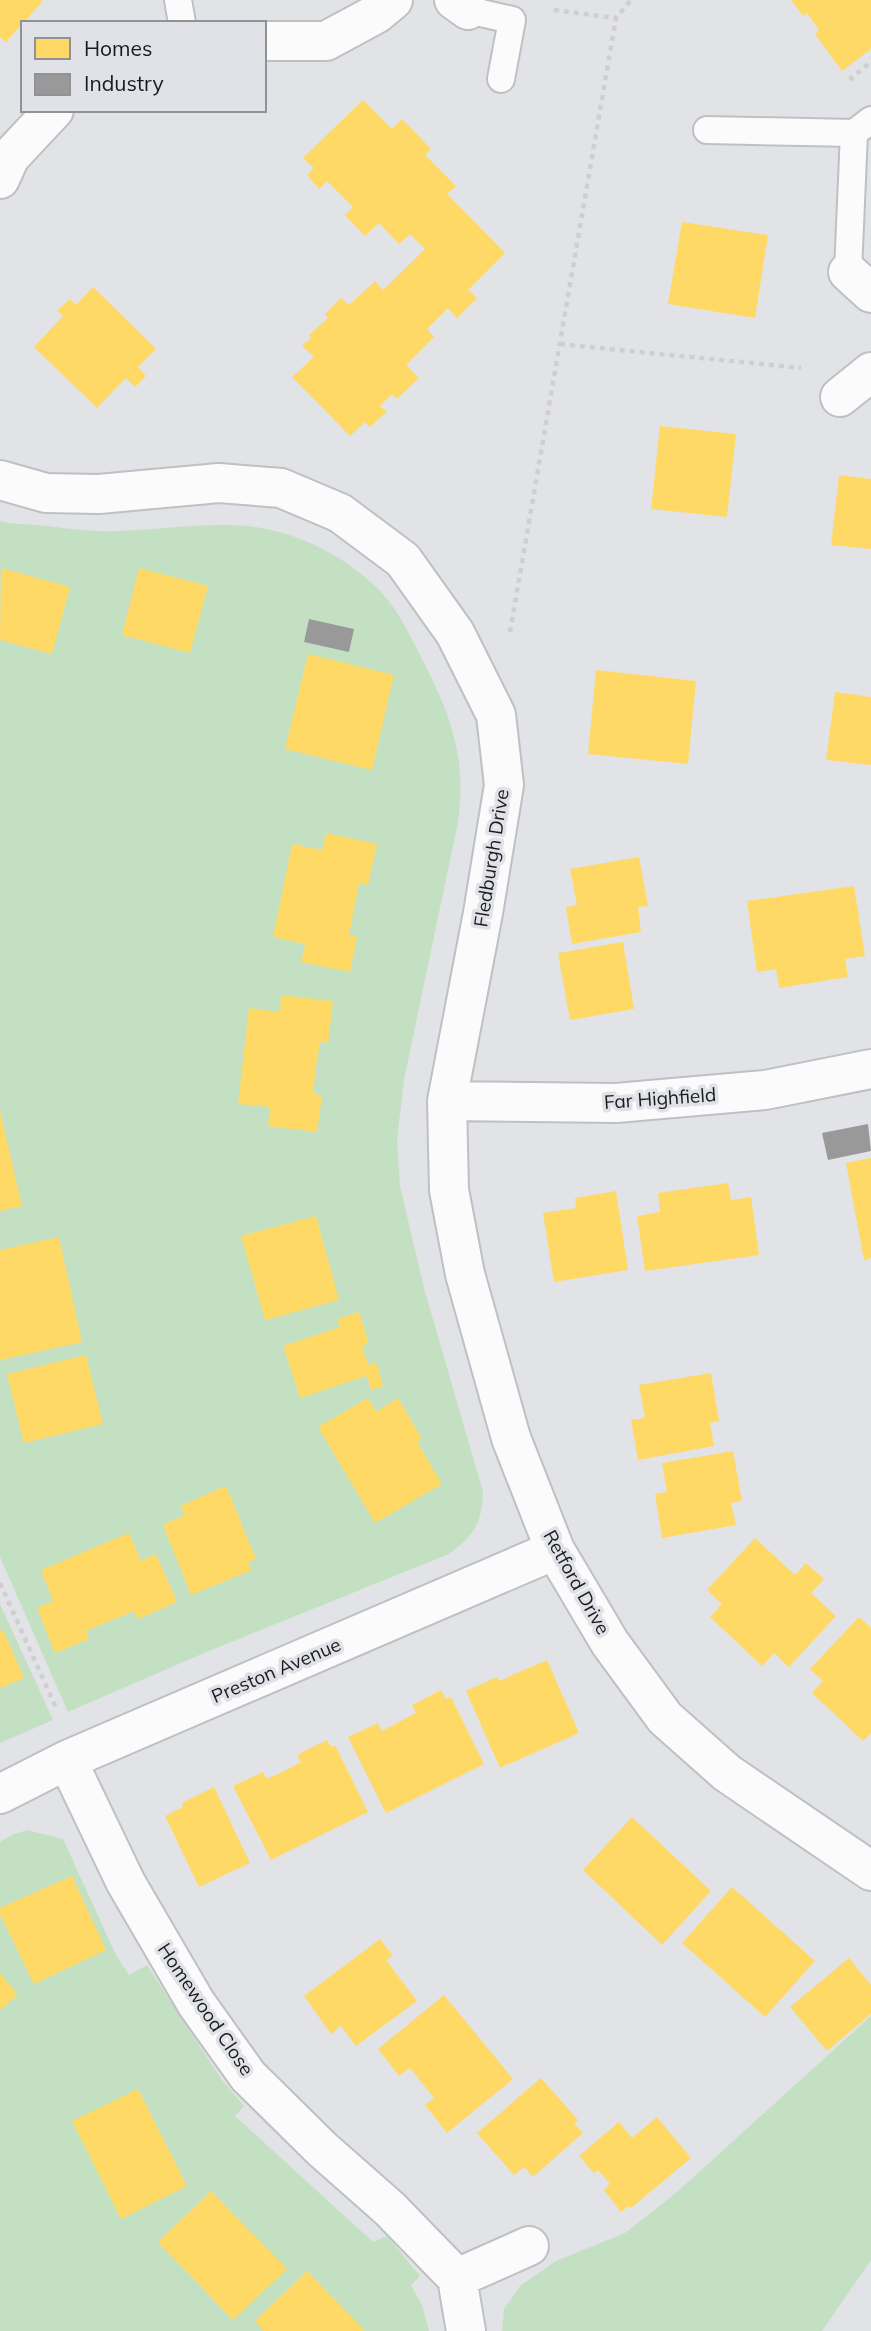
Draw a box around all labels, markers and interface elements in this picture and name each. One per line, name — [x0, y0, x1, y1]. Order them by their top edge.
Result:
legend — [21, 21, 266, 112]
text: Homes — [84, 35, 152, 61]
text: Industry — [84, 70, 164, 96]
street label: Fledburgh Drive — [468, 787, 514, 929]
street label: Far Highfield — [603, 1082, 717, 1114]
street label: Retford Drive — [538, 1525, 616, 1639]
street label: Preston Avenue — [208, 1632, 344, 1708]
street label: Homewood Close — [153, 1938, 259, 2080]

